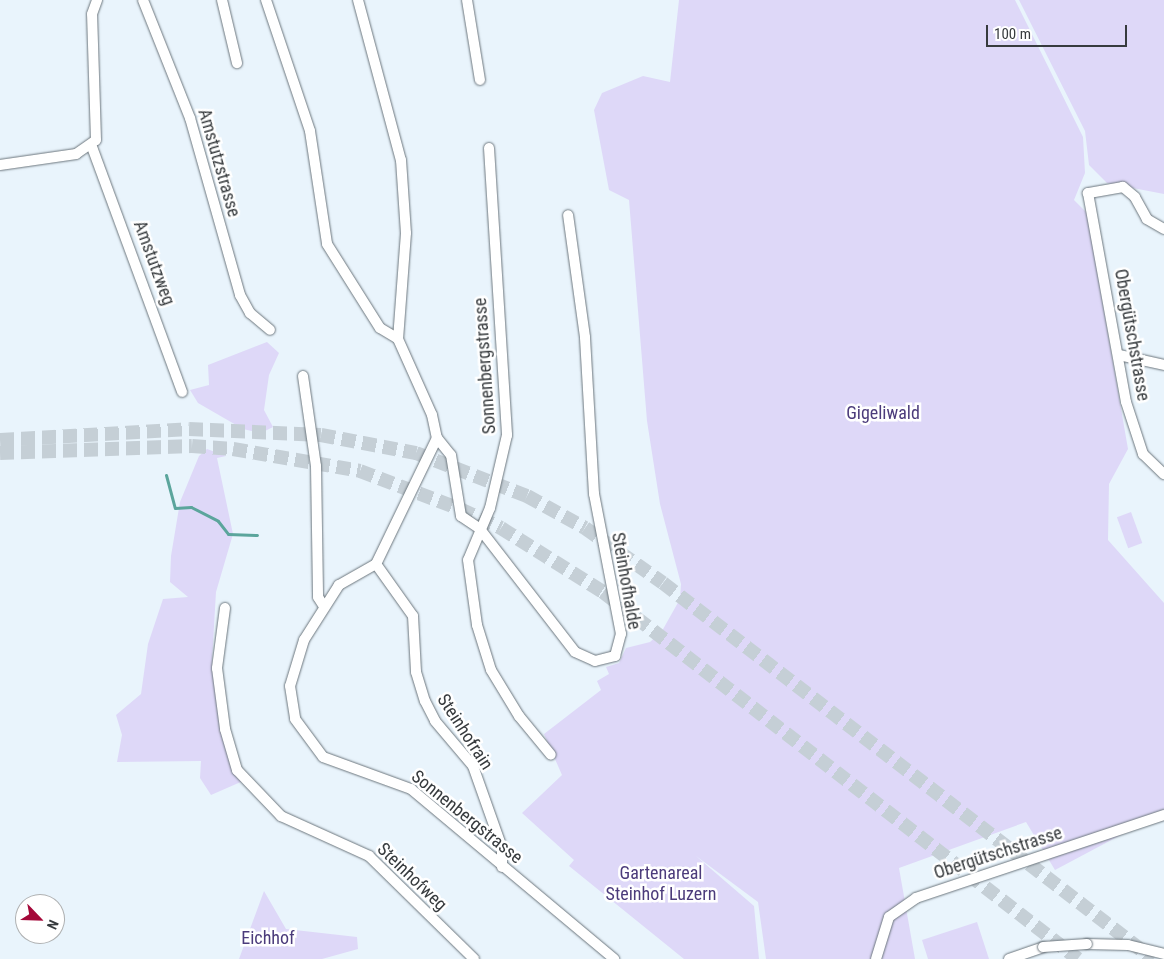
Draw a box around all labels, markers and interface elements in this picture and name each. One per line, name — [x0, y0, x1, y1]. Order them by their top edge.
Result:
scale bar — [989, 15, 1130, 47]
text: 100 m — [994, 25, 1031, 43]
street label: Amstutzstrasse — [193, 106, 245, 220]
street label: Amstutzweg — [129, 218, 179, 308]
street label: Obergütschstrasse — [1110, 267, 1154, 403]
street label: Sonnenbergstrasse — [469, 297, 501, 435]
park label: Gigeliwald — [846, 402, 920, 424]
street label: Steinhofhalde — [607, 531, 645, 631]
street label: Steinhofrain — [433, 690, 497, 774]
street label: Sonnenbergstrasse — [407, 766, 527, 868]
street label: Obergütschstrasse — [931, 822, 1065, 884]
street label: Steinhofweg — [373, 839, 451, 915]
park label: Gartenareal Steinhof Luzern — [606, 863, 716, 906]
north arrow — [15, 894, 65, 944]
text: N — [44, 918, 62, 932]
park label: Eichhof — [241, 927, 295, 949]

